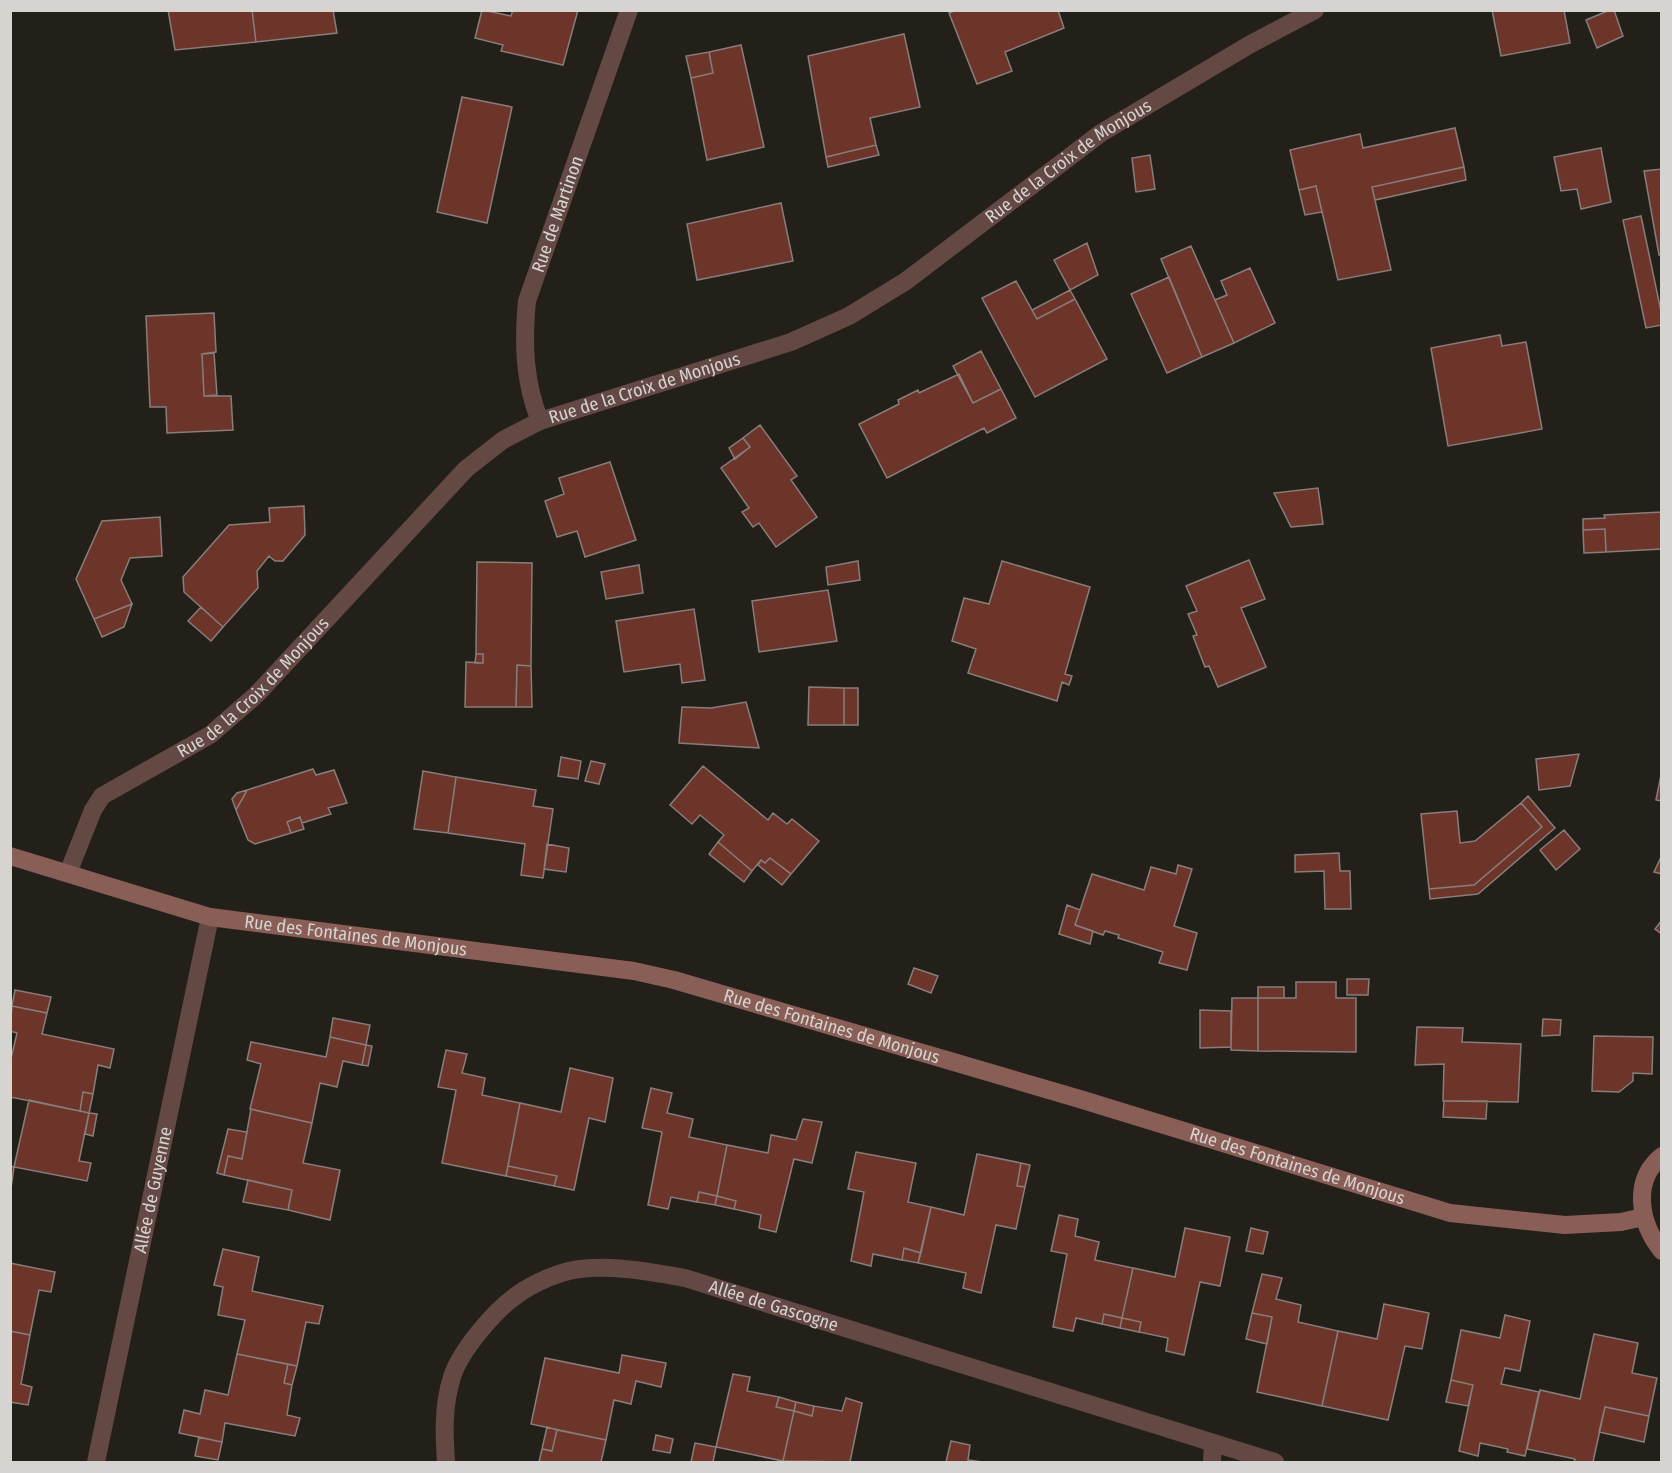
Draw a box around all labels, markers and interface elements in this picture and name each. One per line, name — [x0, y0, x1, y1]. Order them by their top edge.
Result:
street label: Rue de la Croix de Monjous — [981, 94, 1156, 228]
street label: Rue de Martinon — [527, 153, 588, 275]
street label: Rue de la Croix de Monjous — [546, 348, 743, 429]
street label: Rue de la Croix de Monjous — [173, 612, 334, 762]
street label: Rue des Fontaines de Monjous — [243, 910, 469, 961]
street label: Rue des Fontaines de Monjous — [721, 984, 943, 1069]
street label: Rue des Fontaines de Monjous — [1187, 1122, 1408, 1210]
street label: Allée de Guyenne — [129, 1125, 177, 1255]
street label: Allée de Gascogne — [706, 1275, 841, 1336]

